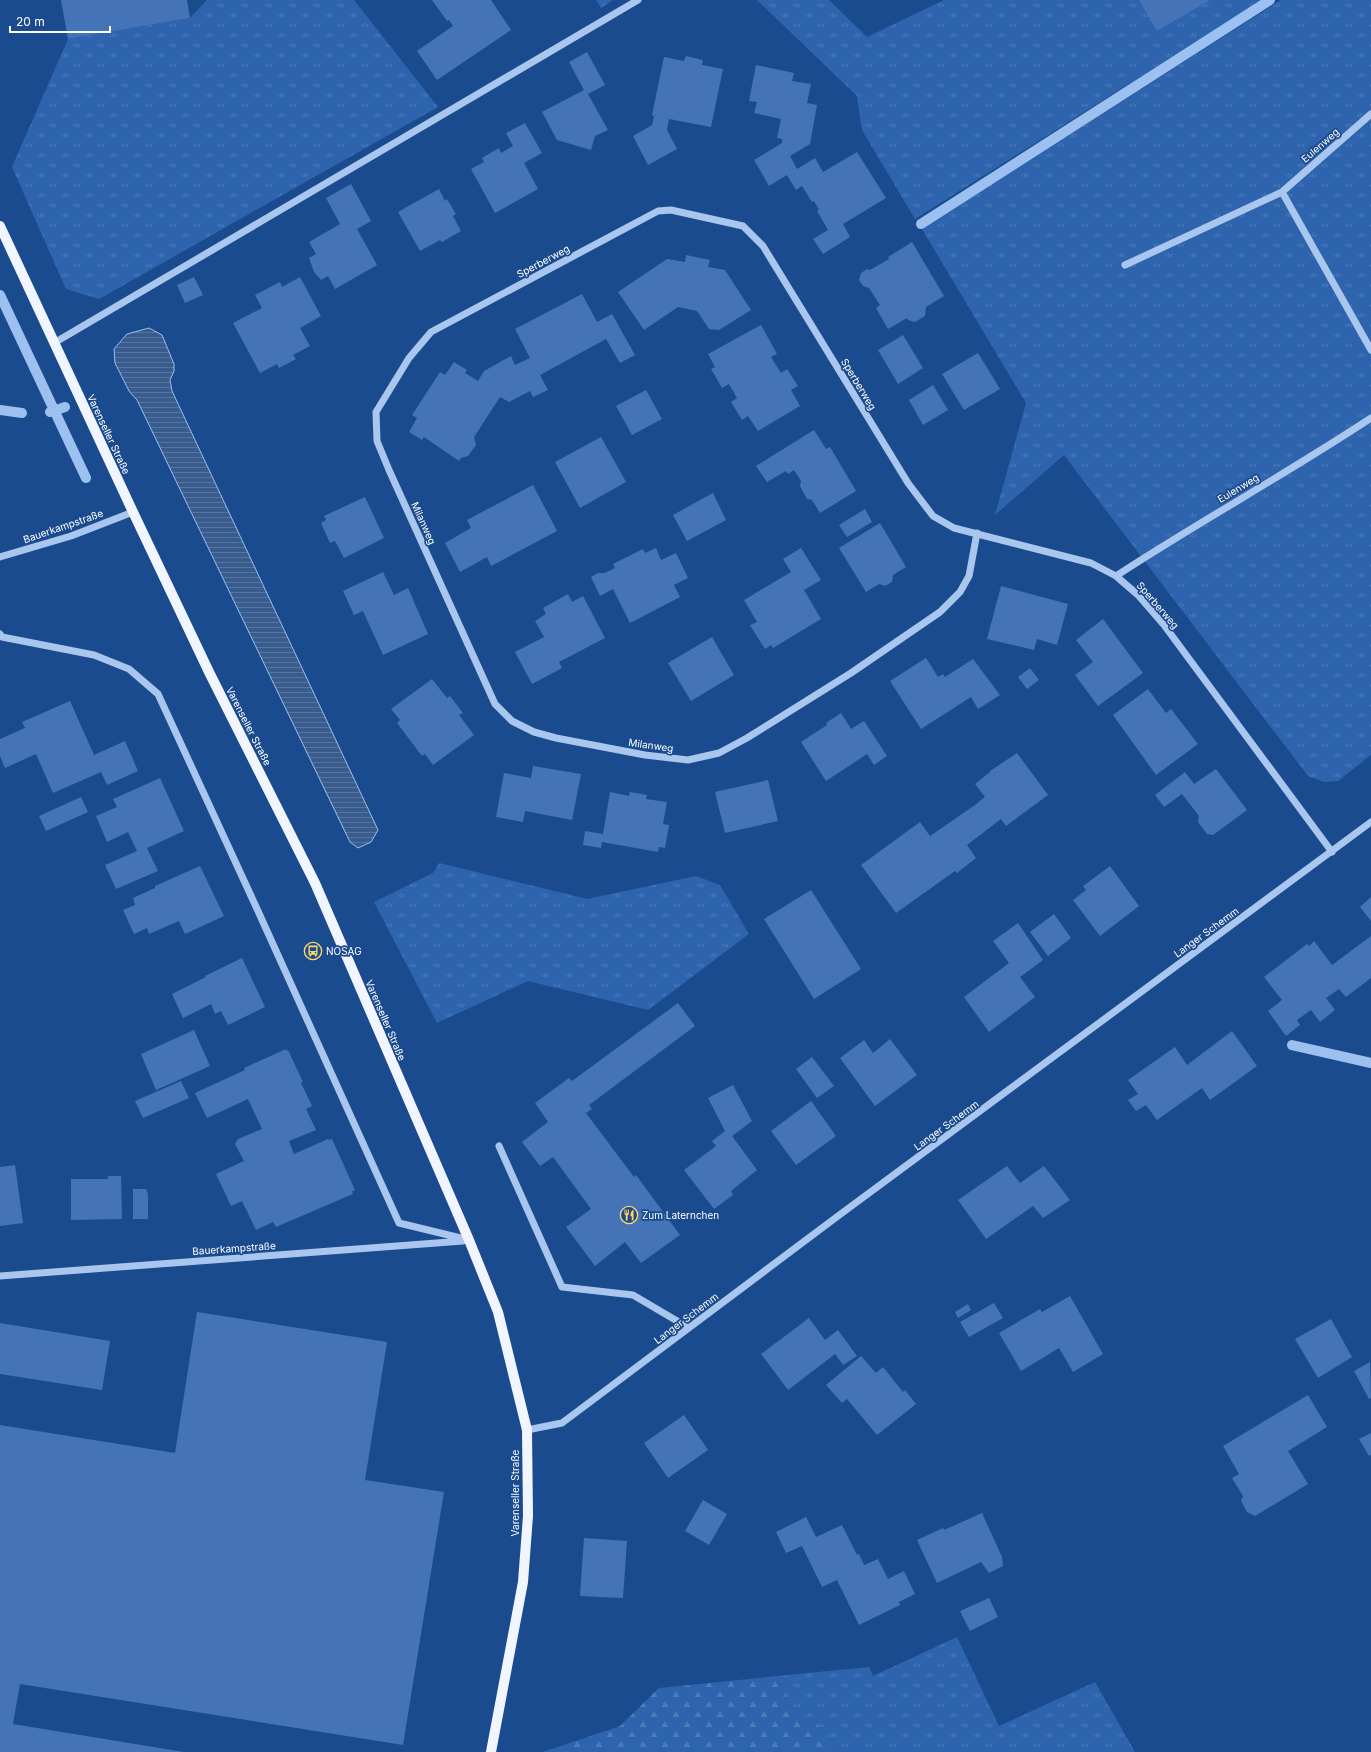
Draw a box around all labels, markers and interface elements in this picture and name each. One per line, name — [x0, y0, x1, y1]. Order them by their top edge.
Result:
scale bar — [10, 8, 110, 34]
text: 20 m — [16, 14, 45, 29]
street label: Eulenweg — [1299, 125, 1341, 165]
street label: Sperberweg — [515, 242, 571, 280]
street label: Sperberweg — [839, 356, 879, 412]
street label: Varenseller Straße — [85, 392, 133, 476]
street label: Eulenweg — [1215, 471, 1261, 505]
street label: Milanweg — [409, 500, 439, 546]
street label: Bauerkampstraße — [21, 507, 105, 545]
street label: Sperberweg — [1134, 579, 1182, 631]
street label: Varenseller Straße — [224, 685, 274, 768]
street label: Milanweg — [628, 736, 674, 754]
street label: Langer Schemm — [1171, 904, 1241, 960]
bus stop icon: NOSAG — [303, 941, 323, 961]
place label: NOSAG — [326, 945, 362, 957]
street label: Varenseller Straße — [364, 978, 409, 1062]
street label: Langer Schemm — [911, 1097, 981, 1153]
restaurant icon: Zum Laternchen — [619, 1205, 639, 1225]
place label: Zum Laternchen — [642, 1209, 719, 1221]
street label: Bauerkampstraße — [192, 1239, 276, 1257]
street label: Langer Schemm — [652, 1290, 720, 1346]
street label: Varenseller Straße — [509, 1449, 521, 1536]

